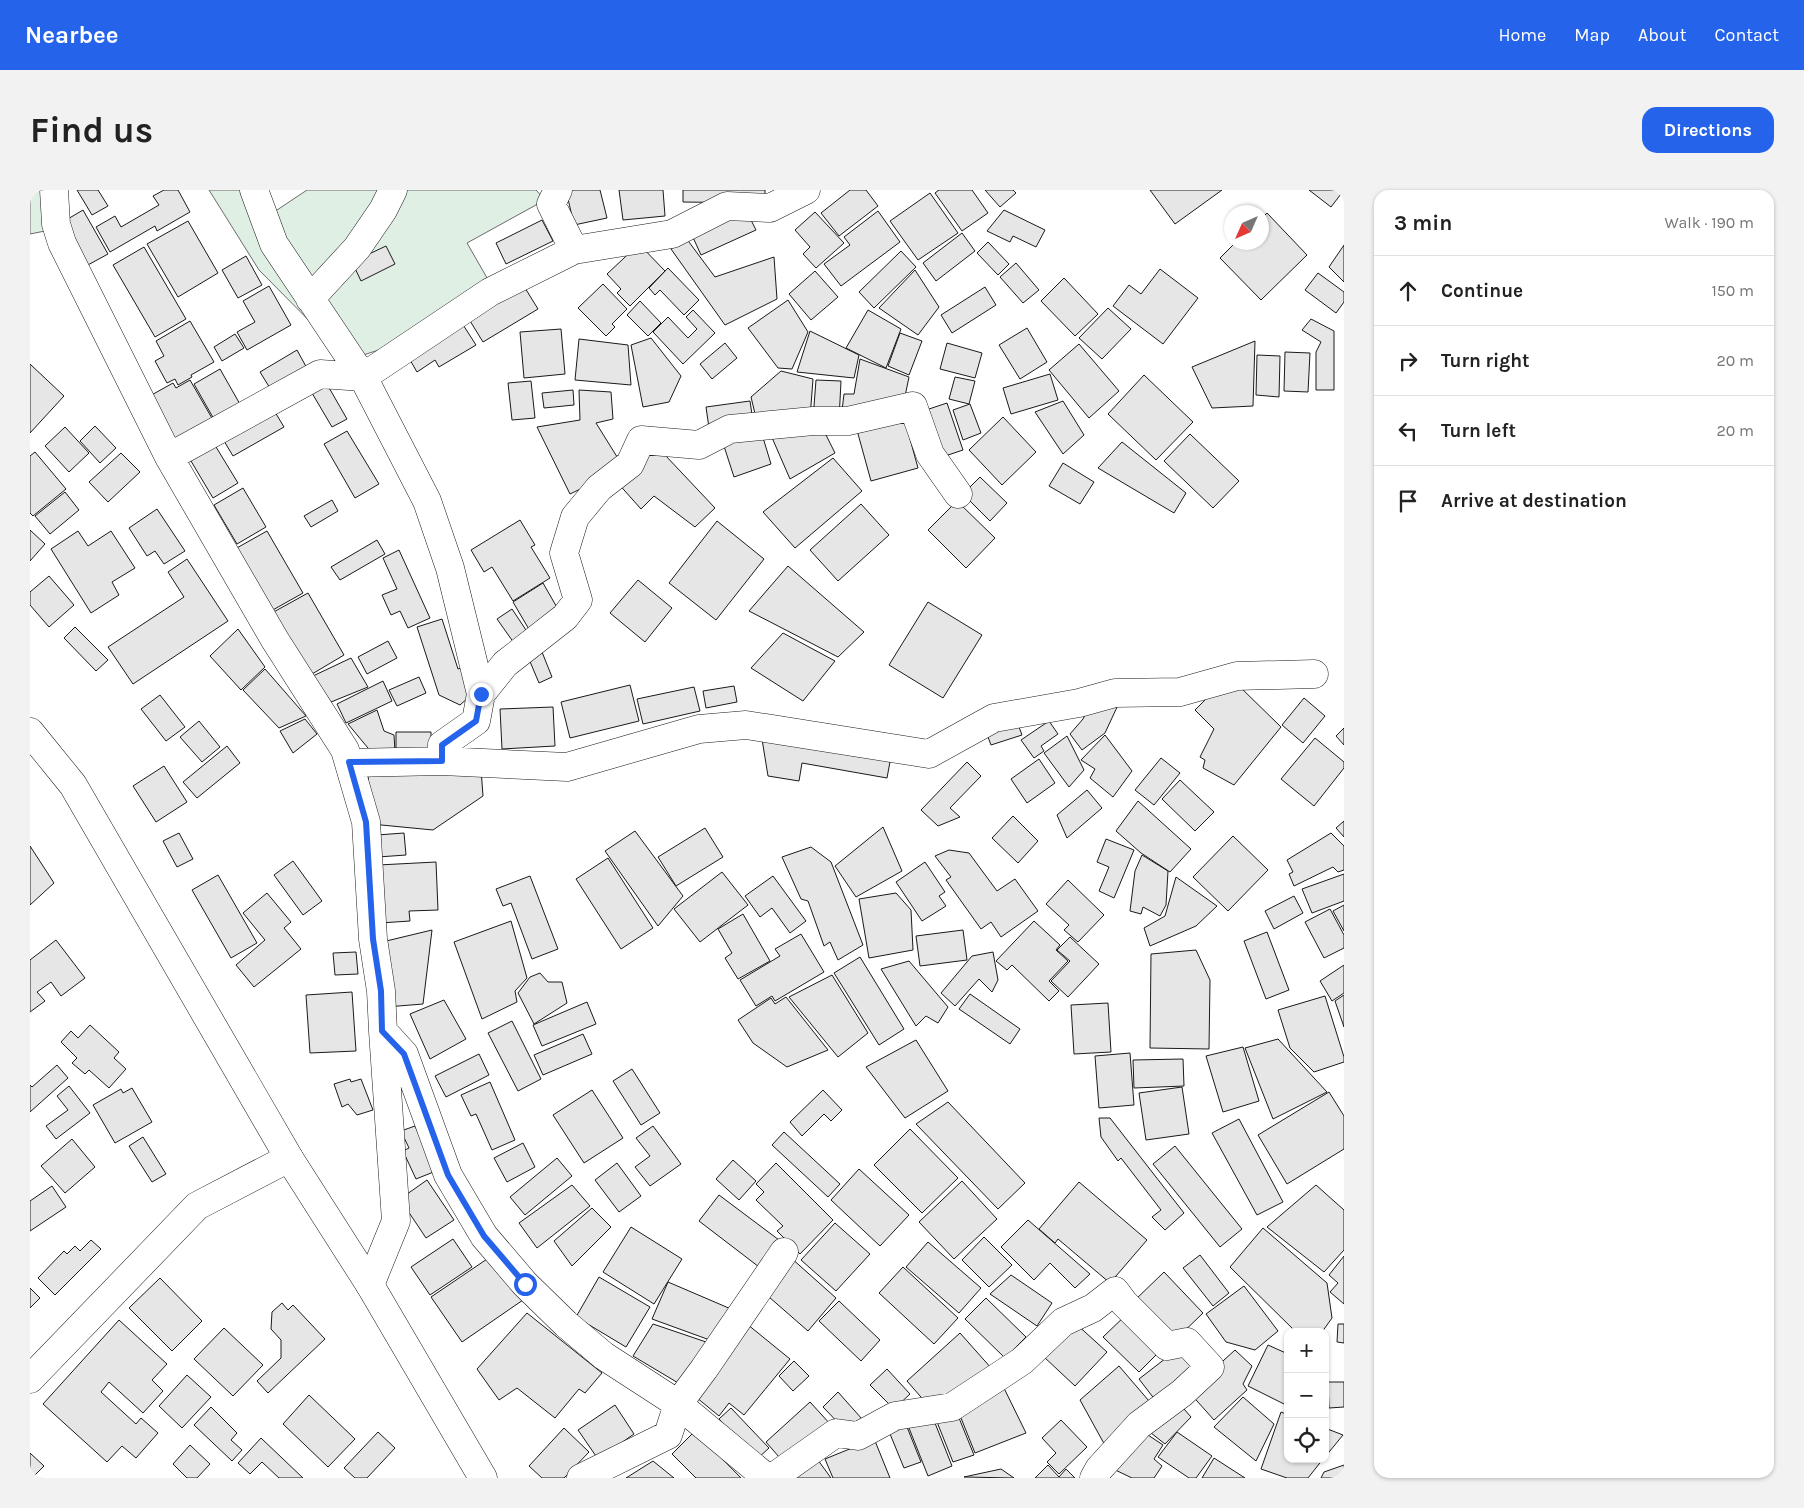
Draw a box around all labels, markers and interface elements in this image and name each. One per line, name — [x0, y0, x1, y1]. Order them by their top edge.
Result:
text: Nearbee — [25, 21, 119, 49]
text: Home — [1498, 24, 1546, 46]
text: Map — [1574, 24, 1610, 46]
text: About — [1638, 24, 1687, 46]
text: Contact — [1715, 24, 1779, 46]
button: Directions — [1642, 107, 1774, 153]
text: Find us — [30, 110, 153, 151]
north arrow — [1224, 205, 1269, 250]
text: 3 min — [1394, 211, 1452, 235]
text: Walk · 190 m — [1665, 213, 1754, 232]
icon: ahead — [1394, 277, 1422, 305]
text: Continue — [1441, 280, 1523, 302]
text: 150 m — [1711, 281, 1754, 300]
icon: right — [1394, 347, 1422, 375]
text: Turn right — [1441, 350, 1530, 372]
text: 20 m — [1716, 351, 1754, 370]
icon: left — [1394, 417, 1422, 445]
text: Turn left — [1441, 420, 1516, 442]
text: 20 m — [1716, 421, 1754, 440]
icon: arrive — [1394, 487, 1422, 515]
text: Arrive at destination — [1441, 490, 1627, 512]
route end — [470, 683, 493, 706]
route start — [514, 1273, 537, 1296]
map controls — [1284, 1328, 1329, 1463]
button: + — [1284, 1328, 1329, 1373]
button: − — [1284, 1373, 1329, 1418]
button: locate — [1284, 1418, 1329, 1463]

